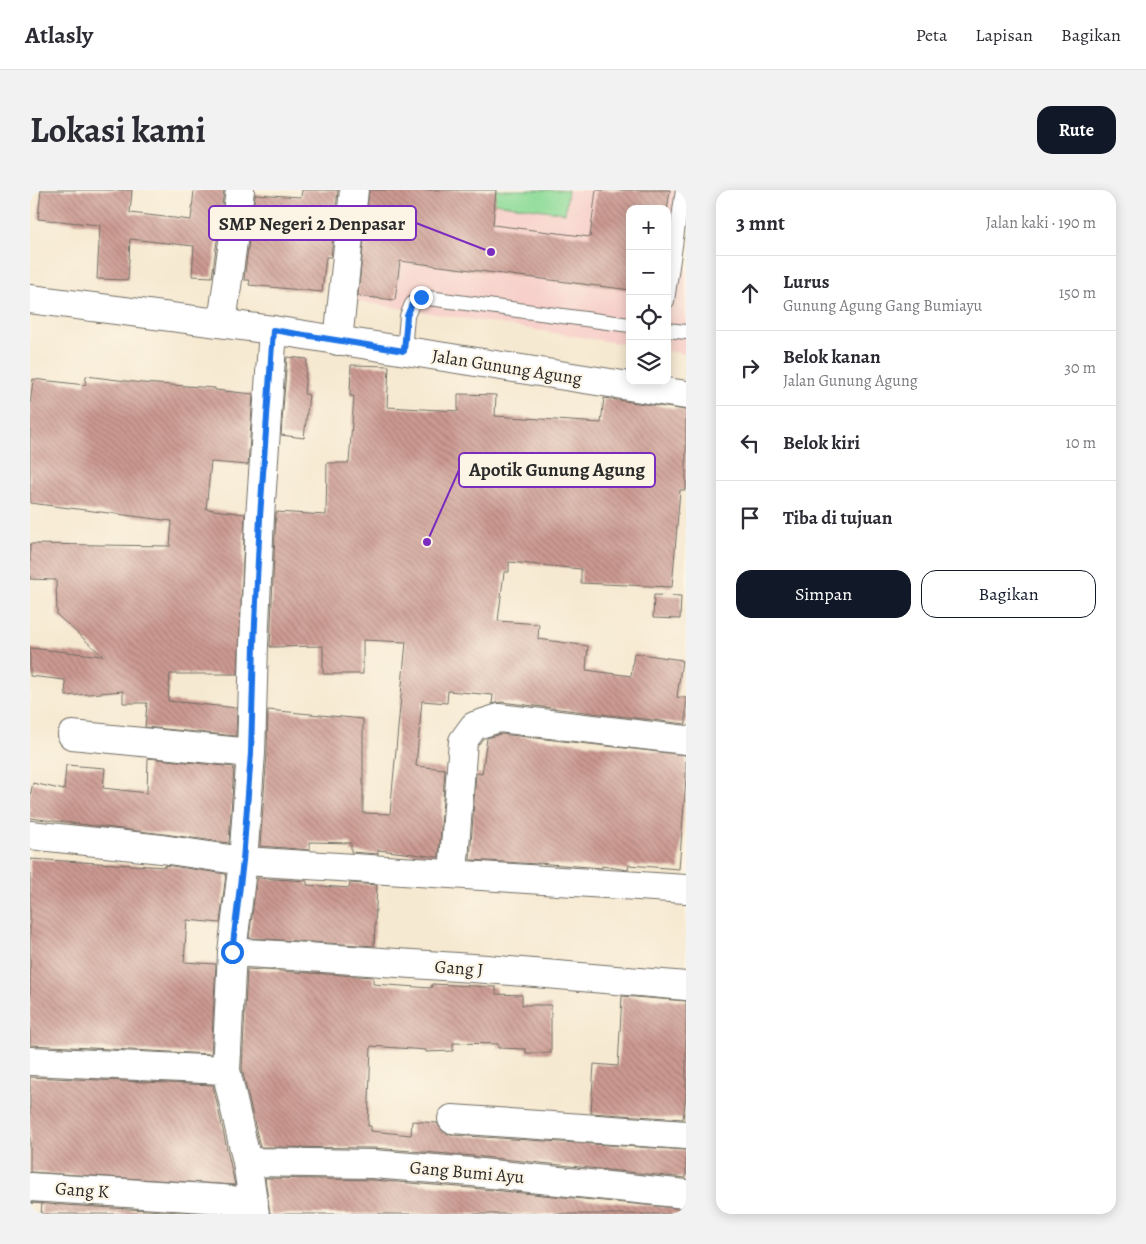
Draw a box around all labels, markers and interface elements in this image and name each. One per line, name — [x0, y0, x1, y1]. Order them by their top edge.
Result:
text: Atlasly — [25, 19, 93, 51]
text: Peta — [916, 23, 947, 47]
text: Lapisan — [975, 23, 1033, 47]
text: Bagikan — [1061, 23, 1121, 47]
text: Lokasi kami — [30, 106, 206, 154]
button: Rute — [1037, 106, 1116, 154]
map controls — [626, 205, 671, 385]
button: + — [626, 205, 671, 250]
callout: SMP Negeri 2 Denpasar — [209, 206, 416, 240]
text: 3 mnt — [736, 209, 785, 237]
text: SMP Negeri 2 Denpasar — [219, 211, 406, 237]
text: Jalan kaki · 190 m — [986, 212, 1096, 234]
button: − — [626, 250, 671, 295]
text: Lurus — [783, 269, 829, 295]
icon: ahead — [736, 279, 764, 307]
text: 150 m — [1059, 282, 1096, 304]
route end — [410, 286, 433, 309]
button: locate — [626, 295, 671, 340]
text: Gunung Agung Gang Bumiayu — [783, 295, 982, 317]
button: layers — [626, 340, 671, 385]
street label: Jalan Gunung Agung — [430, 343, 584, 391]
text: Belok kanan — [783, 344, 881, 370]
icon: right — [736, 354, 764, 382]
text: 30 m — [1064, 357, 1096, 379]
text: Jalan Gunung Agung — [783, 370, 918, 392]
icon: left — [736, 429, 764, 457]
text: Belok kiri — [783, 430, 860, 456]
text: 10 m — [1066, 432, 1096, 454]
callout: Apotik Gunung Agung — [459, 453, 655, 487]
text: Apotik Gunung Agung — [468, 457, 645, 483]
icon: arrive — [736, 504, 764, 532]
text: Tiba di tujuan — [783, 505, 892, 531]
button: Simpan — [736, 570, 911, 618]
button: Bagikan — [921, 570, 1096, 618]
route start — [221, 941, 244, 964]
street label: Gang J — [434, 954, 484, 982]
street label: Gang Bumi Ayu — [409, 1155, 525, 1189]
street label: Gang K — [54, 1176, 110, 1204]

